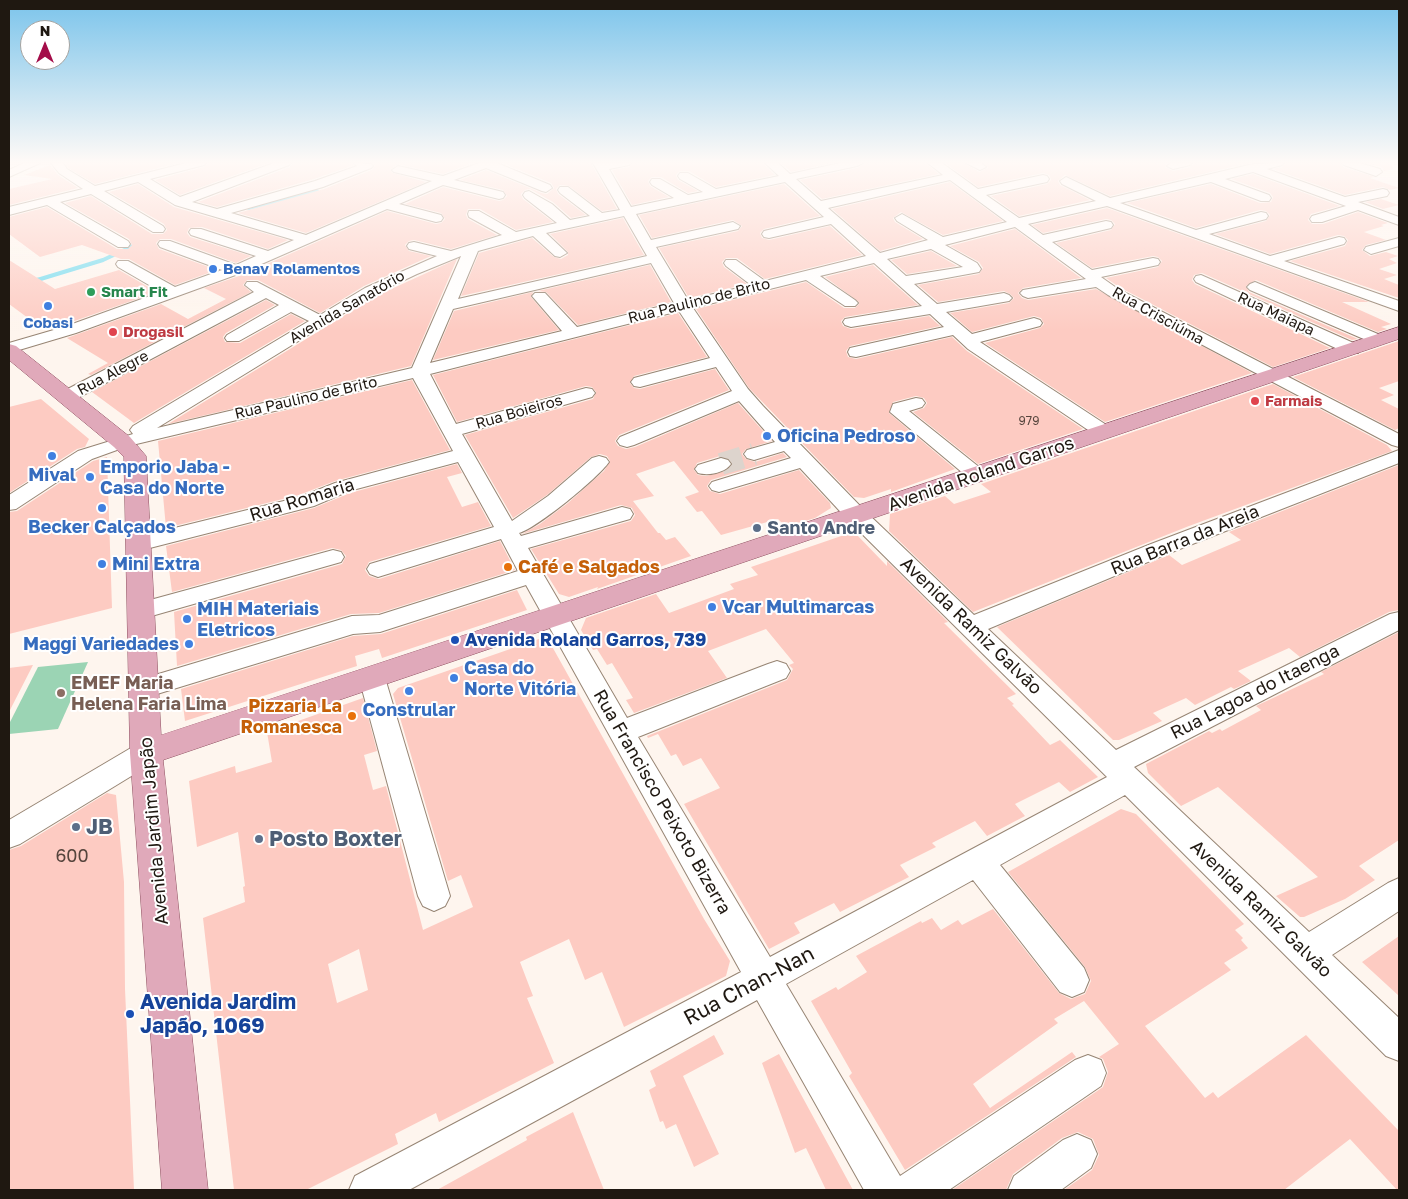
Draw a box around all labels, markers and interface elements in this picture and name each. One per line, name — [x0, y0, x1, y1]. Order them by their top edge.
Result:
north arrow — [20, 20, 70, 70]
text: N — [40, 22, 50, 39]
place label: Benav Rolamentos — [223, 260, 360, 278]
marker: Benav Rolamentos — [207, 263, 219, 275]
street label: Avenida Sanatório — [286, 267, 408, 347]
street label: Rua Paulino de Brito — [626, 275, 772, 327]
place label: Smart Fit — [101, 283, 168, 301]
street label: Rua Crisciúma — [1109, 283, 1207, 349]
marker: Smart Fit — [85, 286, 97, 298]
street label: Rua Maiapa — [1235, 288, 1317, 340]
marker: Cobasi — [42, 300, 54, 312]
place label: Cobasi — [23, 314, 73, 332]
place label: Drogasil — [123, 323, 184, 341]
marker: Drogasil — [107, 326, 119, 338]
street label: Rua Alegre — [74, 347, 152, 399]
street label: Rua Paulino de Brito — [233, 373, 379, 423]
street label: Rua Boieiros — [473, 391, 565, 433]
place label: Farmais — [1265, 392, 1323, 410]
marker: Farmais — [1249, 395, 1261, 407]
house number: 979 — [1019, 414, 1039, 428]
place label: Oficina Pedroso — [777, 425, 915, 447]
marker: Oficina Pedroso — [761, 430, 773, 442]
street label: Avenida Roland Garros — [885, 432, 1077, 516]
marker: Mival — [46, 450, 58, 462]
place label: Emporio Jaba - Casa do Norte — [100, 456, 230, 498]
place label: Mival — [28, 464, 76, 486]
marker: Emporio Jaba - Casa do Norte — [84, 471, 96, 483]
street label: Rua Romaria — [247, 474, 357, 526]
street label: Rua Barra da Areia — [1108, 500, 1262, 580]
marker: Becker Calçados — [96, 502, 108, 514]
place label: Becker Calçados — [28, 516, 176, 538]
place label: Santo Andre — [767, 517, 875, 539]
marker: Santo Andre — [751, 522, 763, 534]
place label: Mini Extra — [112, 553, 200, 575]
street label: Avenida Ramiz Galvão — [896, 553, 1046, 699]
place label: Café e Salgados — [518, 556, 660, 578]
marker: Mini Extra — [96, 558, 108, 570]
marker: Café e Salgados — [502, 561, 514, 573]
place label: Vcar Multimarcas — [722, 596, 874, 618]
place label: MIH Materiais Eletricos — [197, 598, 319, 640]
marker: Vcar Multimarcas — [706, 601, 718, 613]
marker: MIH Materiais Eletricos — [181, 613, 193, 625]
place label: Avenida Roland Garros, 739 — [465, 629, 706, 651]
place label: Maggi Variedades — [23, 633, 179, 655]
marker: Avenida Roland Garros, 739 — [449, 634, 461, 646]
marker: Maggi Variedades — [183, 638, 195, 650]
street label: Rua Lagoa do Itaenga — [1167, 640, 1343, 744]
place label: Casa do Norte Vitória — [464, 657, 576, 700]
place label: EMEF Maria Helena Faria Lima — [71, 672, 227, 714]
marker: Casa do Norte Vitória — [448, 672, 460, 684]
marker: Constrular — [403, 685, 415, 697]
street label: Rua Francisco Peixoto Bizerra — [589, 686, 735, 918]
marker: EMEF Maria Helena Faria Lima — [55, 687, 67, 699]
place label: Pizzaria La Romanesca — [240, 695, 342, 738]
place label: Constrular — [363, 699, 455, 721]
marker: Pizzaria La Romanesca — [346, 710, 358, 722]
street label: Avenida Jardim Japão — [135, 736, 173, 926]
place label: JB — [86, 814, 113, 840]
marker: JB — [70, 821, 82, 833]
place label: Posto Boxter — [269, 826, 402, 852]
marker: Posto Boxter — [253, 833, 265, 845]
street label: Avenida Ramiz Galvão — [1186, 836, 1336, 982]
house number: 600 — [55, 845, 89, 867]
street label: Rua Chan-Nan — [679, 941, 819, 1031]
place label: Avenida Jardim Japão, 1069 — [140, 989, 296, 1039]
marker: Avenida Jardim Japão, 1069 — [124, 1008, 136, 1020]

